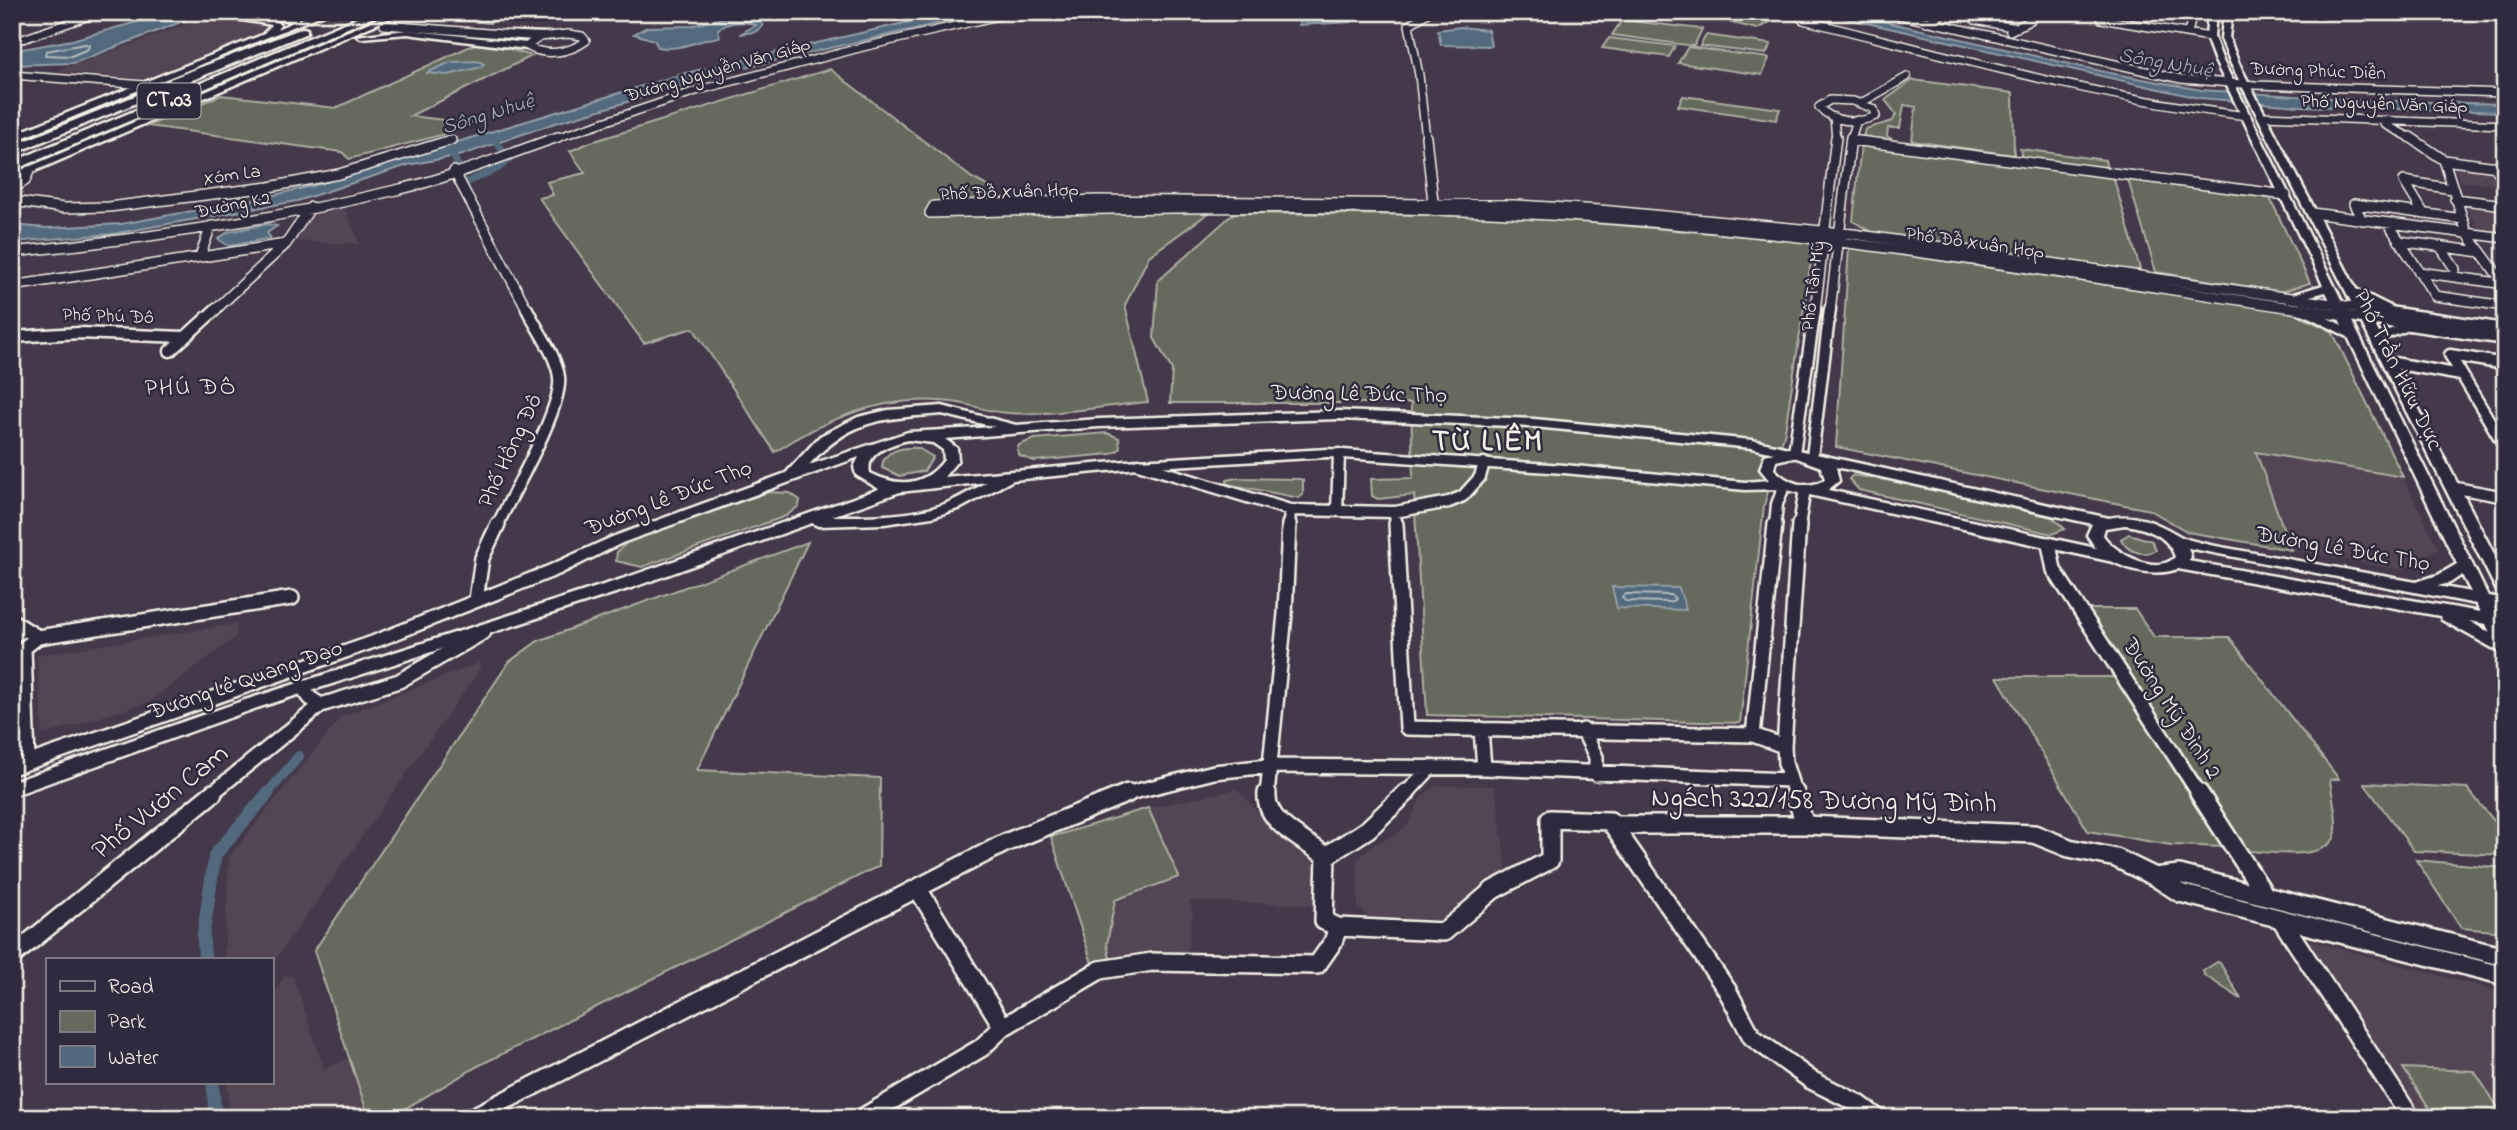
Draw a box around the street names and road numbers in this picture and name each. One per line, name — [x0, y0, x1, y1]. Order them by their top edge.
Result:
street label: Đường Nguyễn Văn Giáp — [621, 32, 814, 113]
street label: Đường Phúc Diễn — [2249, 56, 2386, 90]
road number: CT.03 — [138, 84, 200, 119]
street label: Phố Nguyễn Văn Giáp — [2300, 89, 2468, 123]
street label: Xóm La — [202, 159, 262, 193]
street label: Phố Đỗ Xuân Hợp — [939, 177, 1079, 209]
street label: Đường K2 — [192, 186, 273, 229]
street label: Phố Đỗ Xuân Hợp — [1904, 221, 2046, 267]
street label: Phố Tân Mỹ — [1795, 239, 1834, 333]
street label: Phố Trần Hữu Dực — [2344, 284, 2451, 457]
street label: Phố Phú Đô — [62, 302, 154, 332]
street label: Đường Lê Đức Thọ — [1270, 377, 1447, 414]
street label: Phố Hồng Đô — [470, 389, 553, 514]
street label: Đường Lê Đức Thọ — [580, 452, 757, 547]
street label: Đường Lê Đức Thọ — [2252, 518, 2433, 583]
street label: Đường Mỹ Đình 2 — [2111, 631, 2229, 787]
street label: Đường Lê Quang Đạo — [144, 632, 348, 731]
street label: Phố Vườn Cam — [84, 735, 238, 871]
street label: Ngách 322/158 Đường Mỹ Đình — [1651, 778, 1997, 826]

